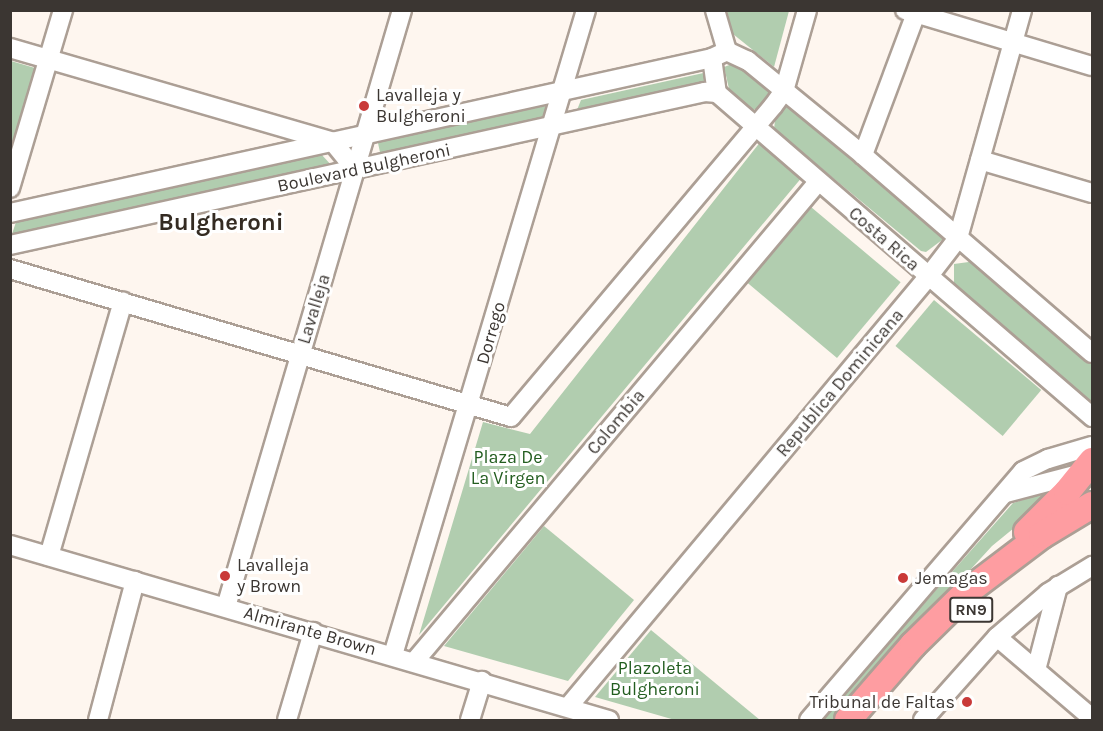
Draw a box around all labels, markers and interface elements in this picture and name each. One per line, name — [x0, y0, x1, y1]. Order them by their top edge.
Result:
place label: Lavalleja y Bulgheroni — [376, 85, 466, 128]
marker: Lavalleja y Bulgheroni — [357, 99, 371, 113]
street label: Boulevard Bulgheroni — [275, 139, 453, 197]
street label: Costa Rica — [844, 202, 924, 276]
district label: Bulgheroni — [158, 209, 284, 237]
street label: Lavalleja — [293, 271, 335, 347]
street label: Dorrego — [472, 299, 510, 367]
street label: Republica Dominicana — [772, 305, 908, 461]
street label: Colombia — [582, 385, 650, 459]
park label: Plaza De La Virgen — [471, 447, 545, 490]
place label: Lavalleja y Brown — [237, 555, 309, 598]
place label: Jemagas — [915, 567, 988, 589]
marker: Lavalleja y Brown — [218, 569, 232, 583]
marker: Jemagas — [896, 571, 910, 585]
road number: RN9 — [948, 597, 994, 623]
street label: Almirante Brown — [241, 602, 379, 660]
park label: Plazoleta Bulgheroni — [610, 658, 700, 700]
place label: Tribunal de Faltas — [810, 691, 955, 713]
marker: Tribunal de Faltas — [960, 695, 974, 709]

